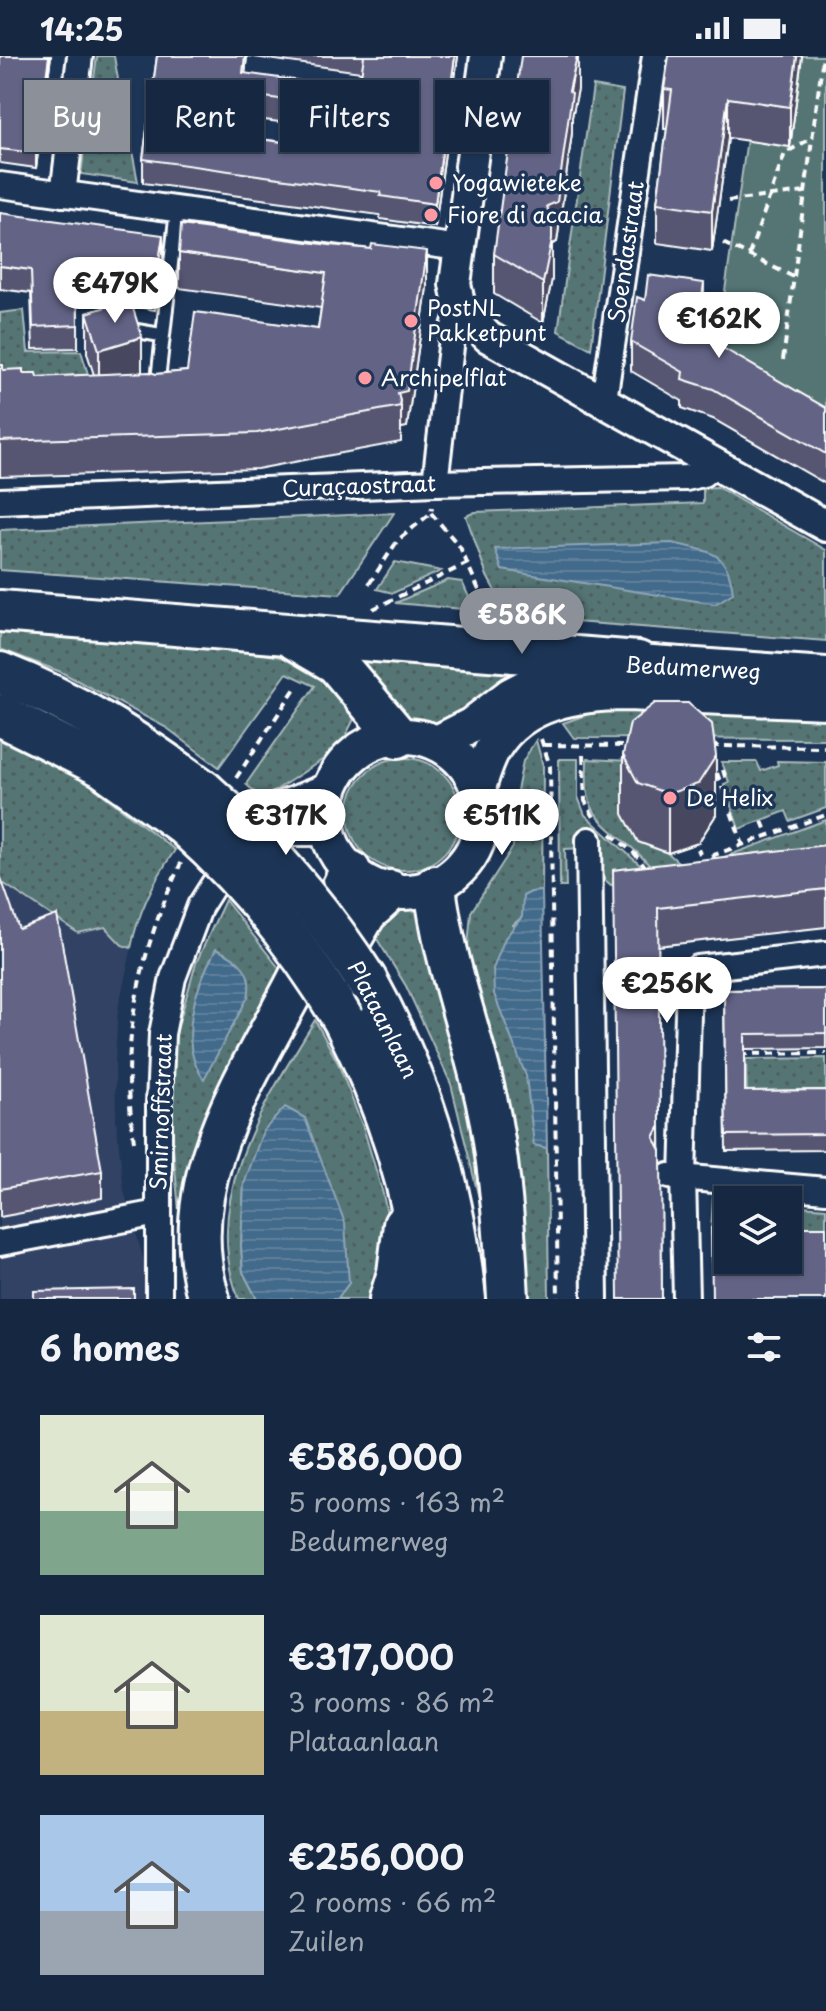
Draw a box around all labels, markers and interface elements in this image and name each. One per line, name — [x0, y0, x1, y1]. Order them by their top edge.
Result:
text: 14:25 — [40, 6, 124, 51]
chip: Buy — [24, 80, 130, 152]
chip: Rent — [146, 80, 264, 152]
chip: Filters — [280, 80, 419, 152]
chip: New — [435, 80, 549, 152]
place label: Yogawieteke — [452, 165, 582, 198]
marker: Yogawieteke — [427, 174, 445, 192]
street label: Soendastraat — [598, 179, 651, 325]
place label: Fiore di acacia — [447, 197, 604, 230]
marker: Fiore di acacia — [422, 206, 440, 224]
pin: €479K — [59, 257, 171, 325]
text: €479K — [71, 263, 159, 302]
place label: PostNL Pakketpunt — [427, 290, 546, 348]
pin: €162K — [663, 292, 775, 360]
text: €162K — [676, 298, 762, 337]
marker: PostNL Pakketpunt — [402, 312, 420, 330]
place label: Archipelflat — [381, 360, 507, 393]
marker: Archipelflat — [356, 369, 374, 387]
street label: Curaçaostraat — [281, 465, 437, 504]
pin: €586K — [466, 588, 578, 656]
text: €586K — [477, 594, 567, 633]
street label: Bedumerweg — [624, 646, 762, 687]
place label: De Helix — [686, 780, 773, 813]
pin: €317K — [230, 789, 342, 857]
pin: €511K — [446, 789, 558, 857]
marker: De Helix — [661, 789, 679, 807]
text: €317K — [245, 795, 327, 834]
text: €511K — [463, 795, 541, 834]
street label: Plataanlaan — [340, 955, 428, 1084]
pin: €256K — [611, 957, 723, 1025]
text: €256K — [621, 963, 713, 1002]
street label: Smirnoffstraat — [140, 1033, 179, 1191]
map controls — [714, 1186, 802, 1274]
button: layers — [714, 1186, 802, 1274]
text: 6 homes — [40, 1321, 180, 1373]
icon: filters — [742, 1325, 786, 1369]
text: €586,000 — [288, 1430, 462, 1482]
icon: home — [104, 1447, 200, 1543]
text: 5 rooms · 163 m² — [288, 1482, 505, 1521]
text: Bedumerweg — [288, 1521, 449, 1560]
text: €317,000 — [288, 1630, 454, 1682]
icon: home — [104, 1647, 200, 1743]
text: 3 rooms · 86 m² — [288, 1682, 495, 1721]
text: Plataanlaan — [288, 1721, 440, 1760]
text: €256,000 — [288, 1830, 464, 1882]
icon: home — [104, 1847, 200, 1943]
text: 2 rooms · 66 m² — [288, 1882, 497, 1921]
text: Zuilen — [288, 1921, 365, 1960]

